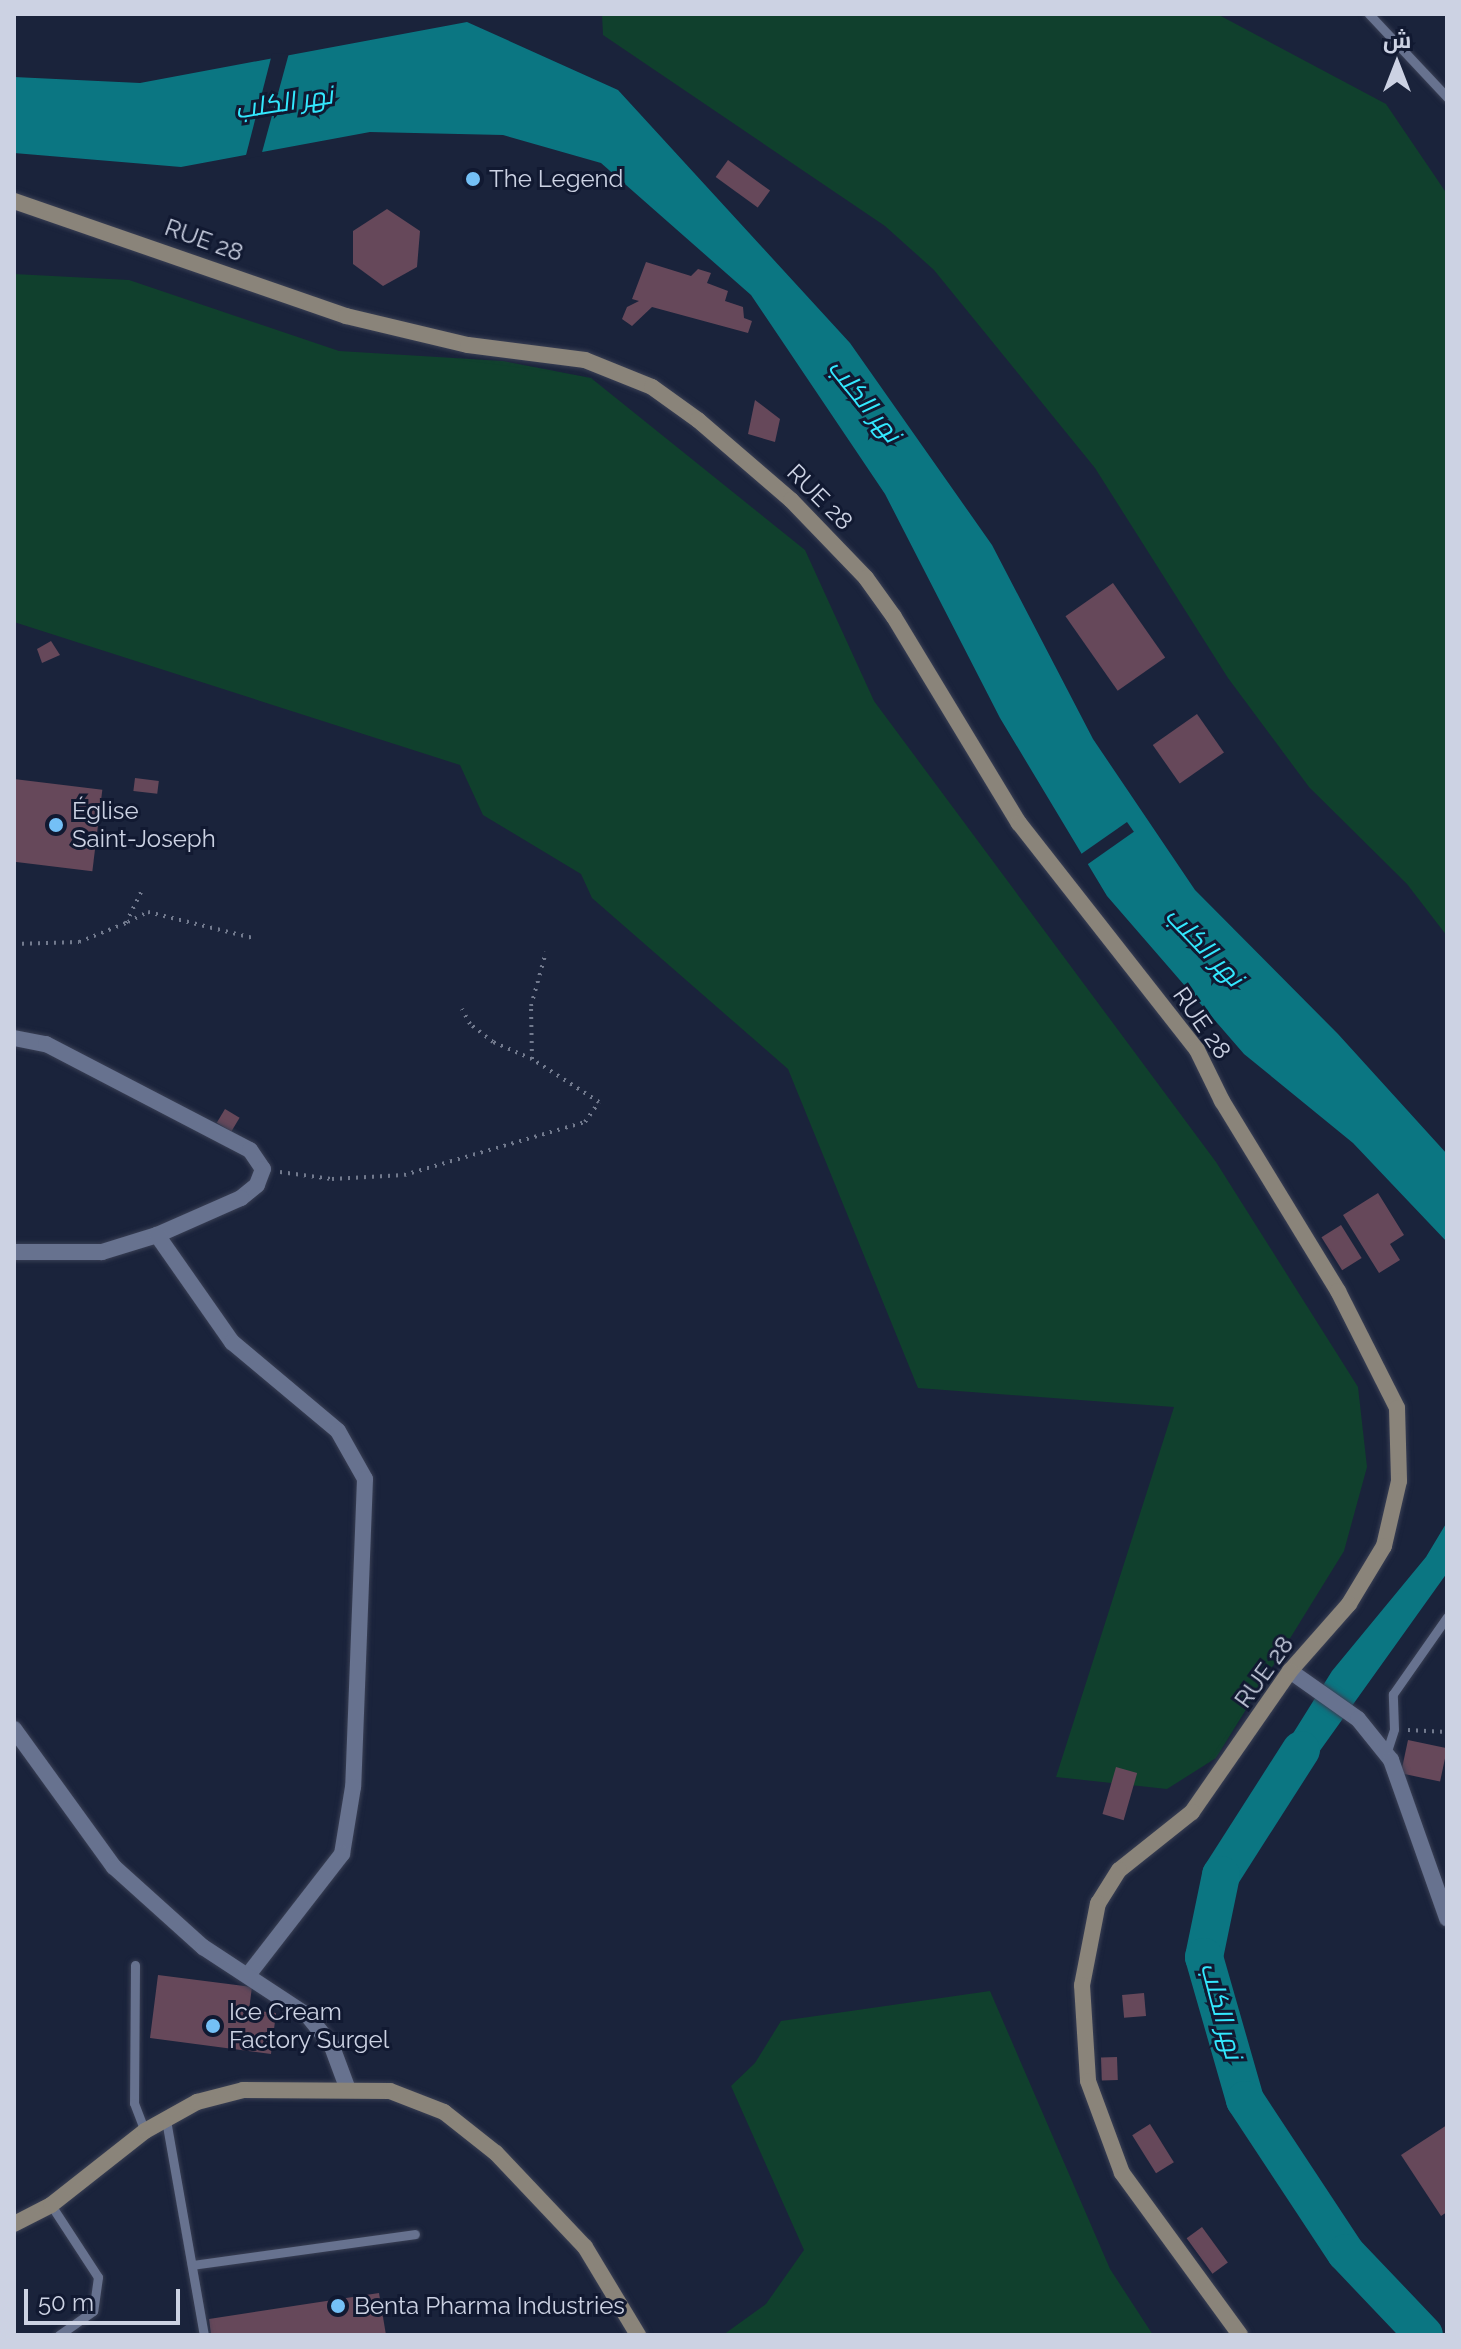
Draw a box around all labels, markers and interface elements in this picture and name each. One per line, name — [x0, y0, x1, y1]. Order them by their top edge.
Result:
north arrow — [1357, 24, 1437, 104]
text: ش — [1383, 27, 1411, 53]
water label: نهر الكلب — [233, 80, 335, 126]
place label: The Legend — [489, 165, 623, 193]
marker: The Legend — [464, 170, 482, 188]
street label: RUE 28 — [161, 213, 247, 267]
water label: نهر الكلب — [821, 353, 907, 449]
street label: RUE 28 — [781, 458, 859, 536]
place label: Église Saint-Joseph — [72, 797, 216, 853]
marker: Église Saint-Joseph — [47, 816, 65, 834]
water label: نهر الكلب — [1158, 901, 1250, 993]
street label: RUE 28 — [1167, 981, 1237, 1065]
street label: RUE 28 — [1228, 1631, 1300, 1713]
water label: نهر الكلب — [1193, 1959, 1249, 2063]
place label: Ice Cream Factory Surgel — [229, 1998, 390, 2054]
marker: Ice Cream Factory Surgel — [204, 2017, 222, 2035]
scale bar — [28, 2273, 184, 2323]
text: 50 m — [38, 2288, 94, 2317]
place label: Benta Pharma Industries — [354, 2292, 625, 2320]
marker: Benta Pharma Industries — [329, 2297, 347, 2315]

